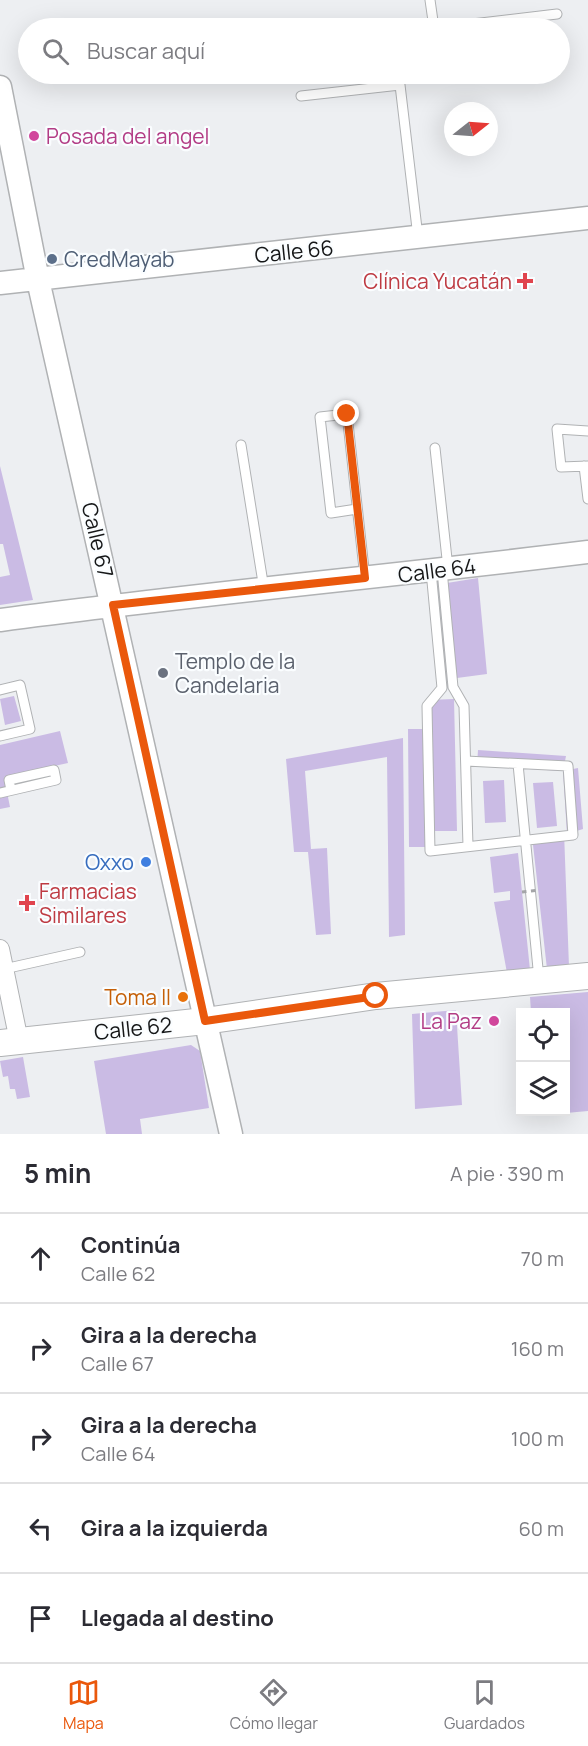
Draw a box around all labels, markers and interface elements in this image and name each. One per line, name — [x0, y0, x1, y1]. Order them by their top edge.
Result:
search box — [18, 18, 570, 84]
icon: search — [39, 35, 72, 68]
text: Buscar aquí — [87, 36, 205, 66]
north arrow — [444, 102, 498, 156]
place label: Posada del angel — [46, 122, 210, 150]
marker: Posada del angel — [27, 129, 41, 143]
street label: Calle 66 — [253, 233, 335, 269]
place label: CredMayab — [64, 245, 175, 273]
marker: CredMayab — [45, 252, 59, 266]
place label: Clínica Yucatán — [363, 267, 512, 295]
marker: Clínica Yucatán — [516, 272, 534, 290]
route end — [333, 400, 359, 426]
street label: Calle 67 — [76, 500, 120, 580]
street label: Calle 64 — [396, 551, 478, 589]
place label: Templo de la Candelaria — [175, 647, 295, 699]
marker: Templo de la Candelaria — [156, 666, 170, 680]
place label: Oxxo — [85, 848, 134, 876]
marker: Oxxo — [139, 855, 153, 869]
place label: Farmacias Similares — [39, 877, 137, 929]
marker: Farmacias Similares — [20, 896, 34, 910]
route start — [362, 982, 388, 1008]
place label: Toma II — [104, 983, 171, 1011]
marker: Toma II — [176, 990, 190, 1004]
place label: La Paz — [420, 1007, 482, 1035]
map controls — [516, 1008, 570, 1116]
button: locate — [516, 1008, 570, 1062]
street label: Calle 62 — [93, 1010, 173, 1046]
marker: La Paz — [487, 1014, 501, 1028]
button: layers — [516, 1062, 570, 1116]
text: 5 min — [24, 1155, 91, 1191]
text: A pie · 390 m — [450, 1160, 564, 1187]
text: Continúa — [81, 1230, 181, 1260]
icon: ahead — [24, 1242, 57, 1275]
text: 70 m — [521, 1245, 564, 1272]
text: Calle 62 — [81, 1260, 155, 1287]
text: Gira a la derecha — [81, 1320, 257, 1350]
icon: right — [24, 1332, 57, 1365]
text: 160 m — [511, 1335, 564, 1362]
text: Calle 67 — [81, 1350, 154, 1377]
text: Gira a la derecha — [81, 1410, 257, 1440]
icon: right — [24, 1422, 57, 1455]
text: 100 m — [511, 1425, 564, 1452]
text: Calle 64 — [81, 1440, 156, 1467]
icon: left — [24, 1512, 57, 1545]
text: Gira a la izquierda — [81, 1513, 268, 1543]
text: 60 m — [518, 1515, 564, 1542]
icon: arrive — [24, 1602, 57, 1635]
text: Llegada al destino — [81, 1603, 274, 1633]
tab: Mapa — [63, 1676, 104, 1734]
tab: Cómo llegar — [230, 1676, 318, 1734]
tab: Guardados — [444, 1676, 525, 1734]

